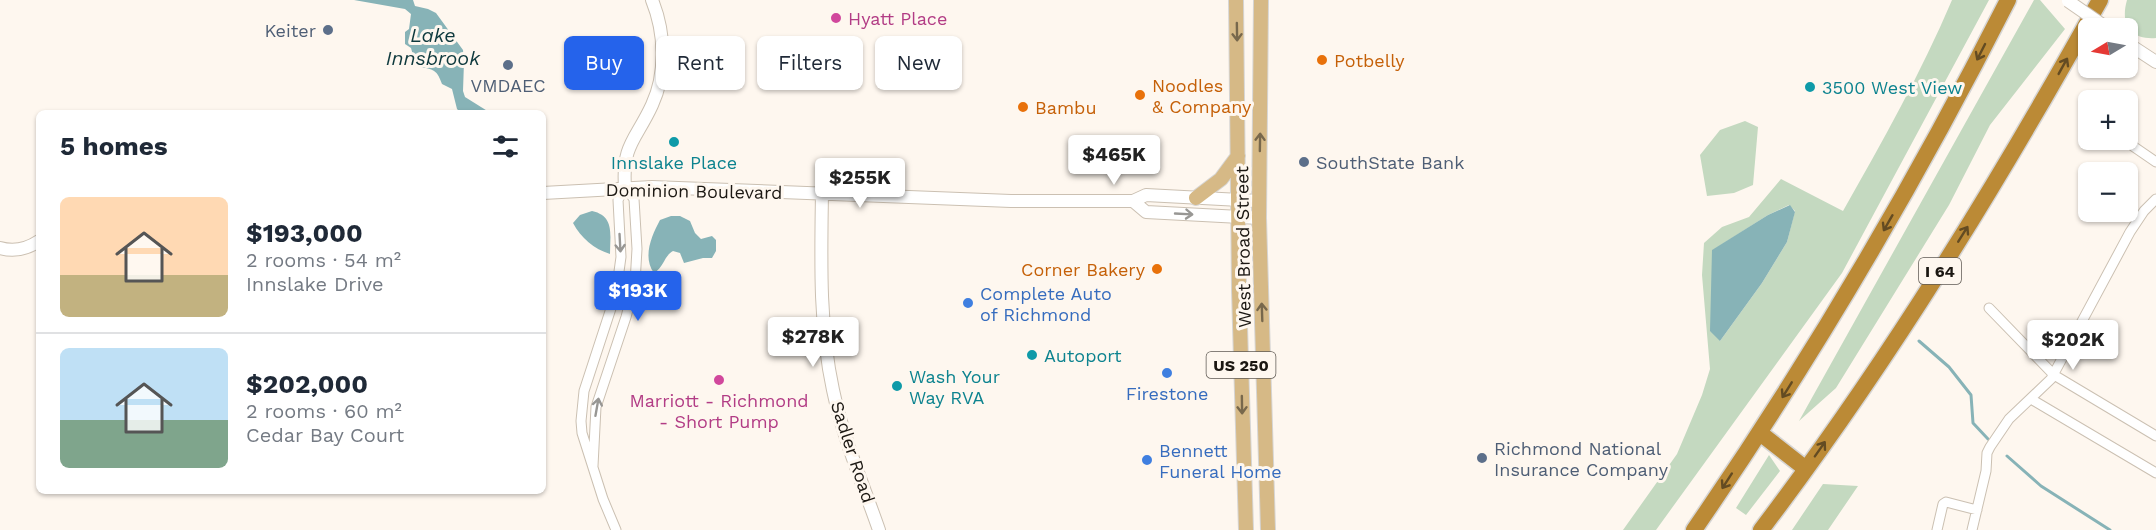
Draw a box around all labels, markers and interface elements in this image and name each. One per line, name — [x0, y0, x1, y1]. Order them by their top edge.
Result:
place label: Hyatt Place — [848, 8, 947, 29]
marker: Hyatt Place — [829, 11, 843, 25]
north arrow — [2078, 18, 2138, 78]
map controls — [2078, 18, 2138, 222]
place label: Keiter — [265, 20, 316, 41]
one-way arrow — [1231, 22, 1243, 42]
marker: Keiter — [321, 23, 335, 37]
water label: Lake Innsbrook — [386, 23, 481, 70]
chip: Buy — [564, 36, 644, 90]
chip: Rent — [656, 36, 745, 90]
chip: Filters — [757, 36, 863, 90]
chip: New — [875, 36, 962, 90]
one-way arrow — [1975, 43, 1987, 61]
place label: Potbelly — [1334, 50, 1405, 71]
marker: Potbelly — [1315, 53, 1329, 67]
marker: VMDAEC — [501, 58, 515, 72]
one-way arrow — [2058, 58, 2069, 76]
place label: VMDAEC — [470, 75, 546, 96]
place label: Noodles & Company — [1152, 75, 1252, 117]
place label: 3500 West View — [1822, 77, 1962, 98]
marker: 3500 West View — [1803, 80, 1817, 94]
marker: Noodles & Company — [1133, 88, 1147, 102]
button: + — [2078, 90, 2138, 150]
place label: Bambu — [1035, 97, 1097, 118]
marker: Bambu — [1016, 100, 1030, 114]
icon: filters — [489, 130, 522, 163]
text: 5 homes — [60, 131, 168, 161]
one-way arrow — [1254, 133, 1266, 153]
marker: Innslake Place — [667, 135, 681, 149]
pin: $465K — [1072, 135, 1156, 186]
text: $465K — [1082, 142, 1146, 166]
place label: Innslake Place — [611, 152, 737, 173]
place label: SouthState Bank — [1316, 152, 1464, 173]
marker: SouthState Bank — [1297, 155, 1311, 169]
pin: $255K — [818, 158, 902, 209]
button: − — [2078, 162, 2138, 222]
text: $255K — [829, 165, 891, 189]
street label: West Broad Street — [1231, 166, 1255, 328]
street label: Dominion Boulevard — [605, 179, 783, 203]
one-way arrow — [1173, 208, 1193, 219]
one-way arrow — [1882, 214, 1894, 231]
text: $193,000 — [246, 218, 363, 248]
icon: home — [108, 221, 180, 293]
one-way arrow — [1958, 226, 1970, 243]
one-way arrow — [615, 233, 626, 253]
text: 2 rooms · 54 m² — [246, 248, 401, 272]
road number: I 64 — [1919, 258, 1961, 284]
place label: Corner Bakery — [1021, 259, 1146, 280]
marker: Corner Bakery — [1150, 262, 1164, 276]
pin: $193K — [596, 271, 680, 322]
text: Innslake Drive — [246, 272, 384, 296]
text: $193K — [608, 278, 668, 302]
place label: Complete Auto of Richmond — [980, 283, 1112, 325]
marker: Complete Auto of Richmond — [961, 296, 975, 310]
one-way arrow — [1256, 303, 1267, 323]
pin: $278K — [771, 317, 855, 368]
pin: $202K — [2031, 320, 2115, 371]
text: $278K — [782, 324, 844, 348]
text: $202K — [2041, 327, 2105, 351]
place label: Autoport — [1044, 345, 1122, 366]
marker: Autoport — [1025, 348, 1039, 362]
road number: US 250 — [1206, 352, 1276, 378]
place label: Wash Your Way RVA — [909, 366, 1000, 408]
marker: Firestone — [1160, 366, 1174, 380]
text: $202,000 — [246, 369, 368, 399]
icon: home — [108, 372, 180, 444]
marker: Marriott - Richmond - Short Pump — [712, 373, 726, 387]
marker: Wash Your Way RVA — [890, 379, 904, 393]
one-way arrow — [1781, 381, 1793, 398]
place label: Firestone — [1126, 383, 1208, 404]
place label: Marriott - Richmond - Short Pump — [629, 390, 809, 432]
one-way arrow — [1236, 395, 1248, 415]
one-way arrow — [592, 398, 603, 418]
street label: Sadler Road — [827, 398, 879, 506]
text: 2 rooms · 60 m² — [246, 399, 402, 423]
text: Cedar Bay Court — [246, 423, 404, 447]
place label: Richmond National Insurance Company — [1494, 438, 1669, 480]
place label: Bennett Funeral Home — [1159, 440, 1282, 482]
one-way arrow — [1814, 441, 1826, 457]
marker: Richmond National Insurance Company — [1475, 451, 1489, 465]
marker: Bennett Funeral Home — [1140, 453, 1154, 467]
one-way arrow — [1721, 473, 1733, 489]

